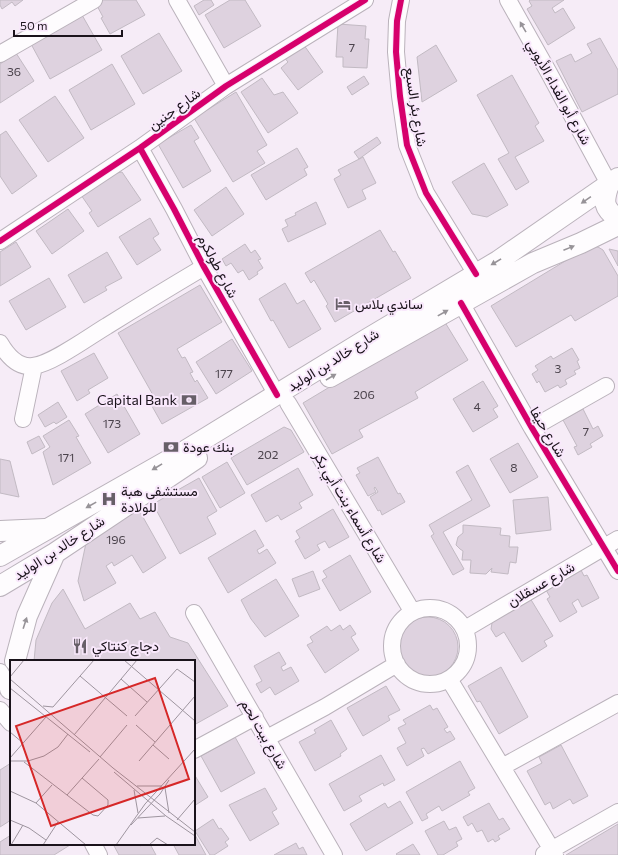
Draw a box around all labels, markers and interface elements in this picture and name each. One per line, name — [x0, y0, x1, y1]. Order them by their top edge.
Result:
scale bar — [14, 12, 122, 38]
text: 50 m — [20, 18, 48, 32]
one-way arrow — [520, 21, 526, 33]
street label: شارع أبو الفداء الأيوبي — [520, 36, 595, 149]
house number: 7 — [349, 40, 355, 54]
house number: 36 — [7, 64, 21, 78]
street label: شارع بئر السبع — [399, 66, 431, 148]
street label: شارع جنين — [144, 84, 205, 136]
one-way arrow — [581, 196, 591, 204]
street label: شارع طولكرم — [192, 231, 242, 302]
one-way arrow — [563, 244, 575, 250]
one-way arrow — [491, 258, 501, 266]
hotel icon: ساندي بلاس — [334, 295, 352, 313]
place label: ساندي بلاس — [355, 295, 423, 316]
one-way arrow — [437, 309, 449, 316]
street label: شارع خالد بن الوليد — [284, 325, 383, 397]
house number: 3 — [555, 361, 562, 375]
house number: 177 — [215, 366, 233, 380]
one-way arrow — [325, 374, 337, 381]
house number: 206 — [353, 387, 375, 401]
place label: Capital Bank — [97, 391, 177, 408]
bank icon: Capital Bank — [180, 391, 198, 409]
house number: 4 — [473, 399, 481, 413]
street label: شارع حيفا — [524, 403, 570, 462]
house number: 173 — [103, 416, 121, 430]
house number: 7 — [583, 424, 589, 438]
bank icon: بنك عودة — [162, 438, 180, 456]
place label: بنك عودة — [183, 438, 234, 456]
house number: 202 — [257, 447, 279, 461]
street label: شارع أسماء بنت أبي بكر — [307, 447, 390, 568]
house number: 171 — [58, 450, 74, 464]
house number: 8 — [510, 460, 518, 474]
one-way arrow — [151, 463, 163, 470]
place label: مستشفى هبة للولادة — [121, 482, 198, 516]
hospital icon: مستشفى هبة للولادة — [100, 490, 118, 508]
one-way arrow — [85, 501, 96, 508]
street label: شارع خالد بن الوليد — [10, 512, 109, 586]
house number: 196 — [106, 532, 126, 546]
street label: شارع عسقلان — [504, 557, 579, 612]
one-way arrow — [22, 617, 28, 629]
restaurant icon: دجاج كنتاكي — [71, 637, 89, 655]
place label: دجاج كنتاكي — [92, 637, 159, 658]
inset map — [10, 660, 195, 845]
street label: شارع بيت لحم — [235, 696, 291, 773]

